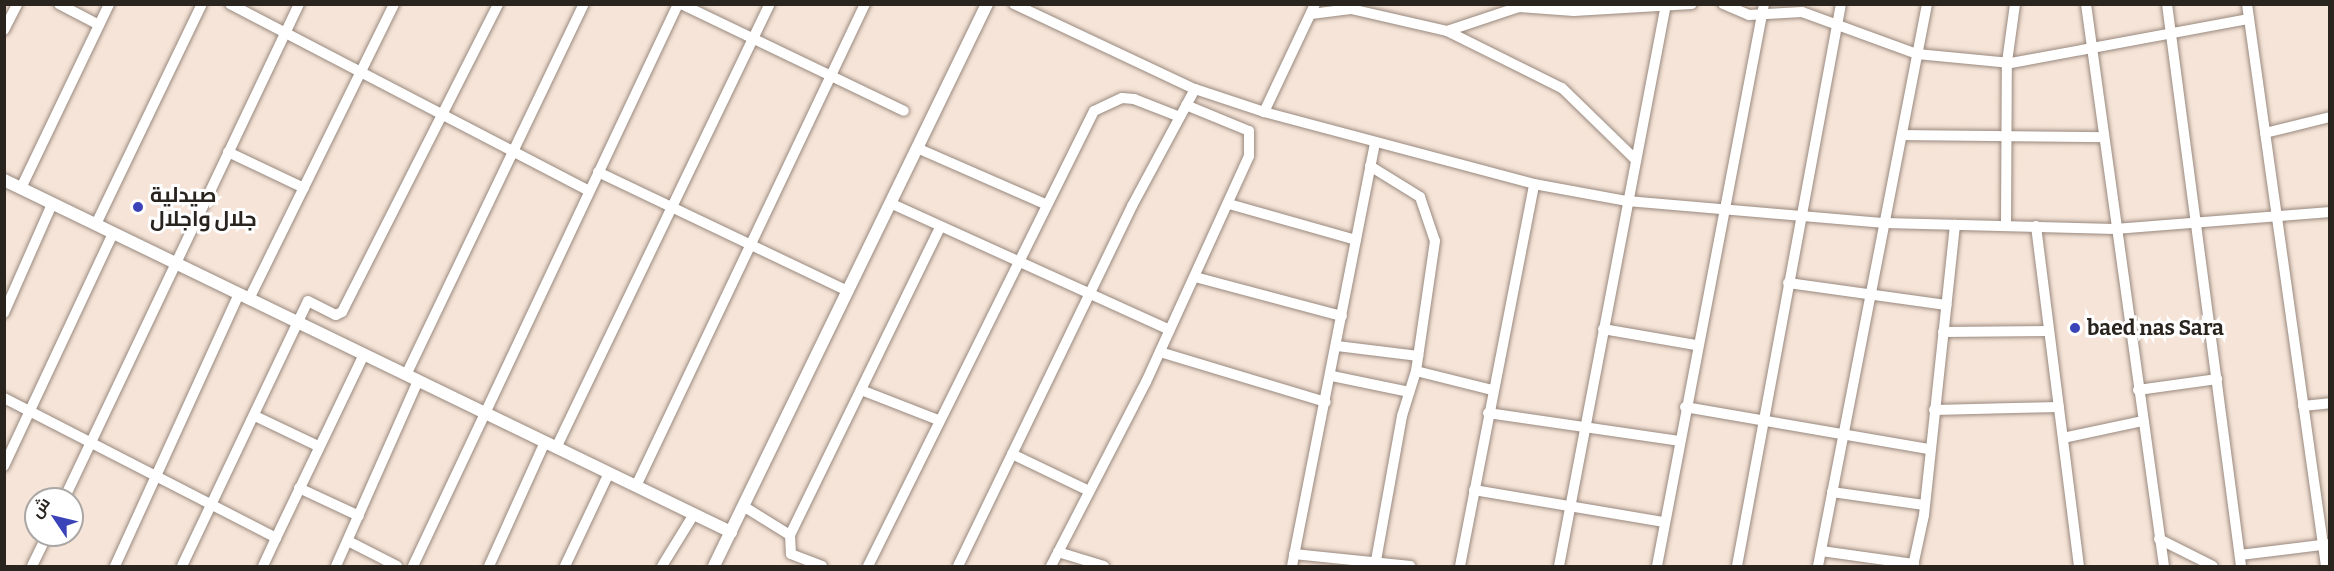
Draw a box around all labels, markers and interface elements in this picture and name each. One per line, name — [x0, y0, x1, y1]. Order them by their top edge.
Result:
place label: صيدلية جلال واجلال — [150, 182, 257, 232]
marker: صيدلية جلال واجلال — [131, 200, 145, 214]
place label: baed nas Sara — [2087, 315, 2224, 341]
marker: baed nas Sara — [2068, 321, 2082, 335]
north arrow — [24, 487, 84, 547]
text: ش — [27, 494, 54, 521]

